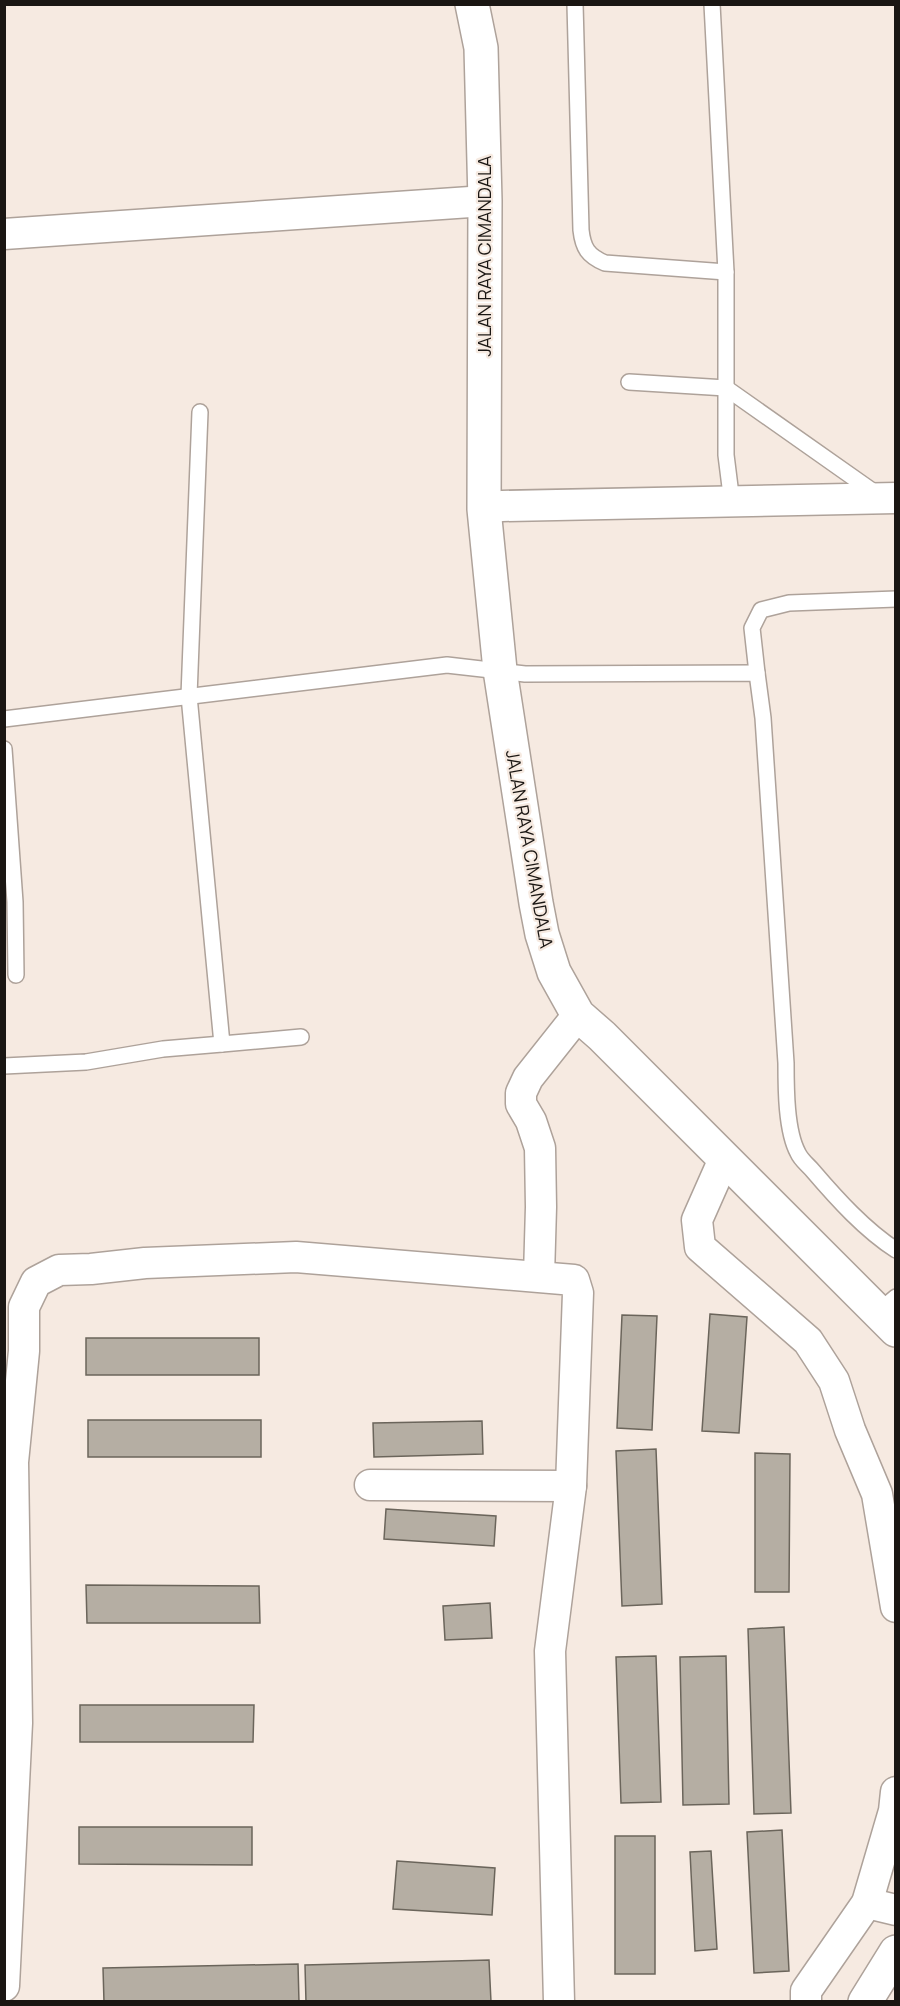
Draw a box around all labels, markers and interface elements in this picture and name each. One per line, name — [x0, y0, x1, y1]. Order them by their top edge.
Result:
street label: JALAN RAYA CIMANDALA — [472, 155, 496, 356]
street label: JALAN RAYA CIMANDALA — [501, 748, 559, 951]

